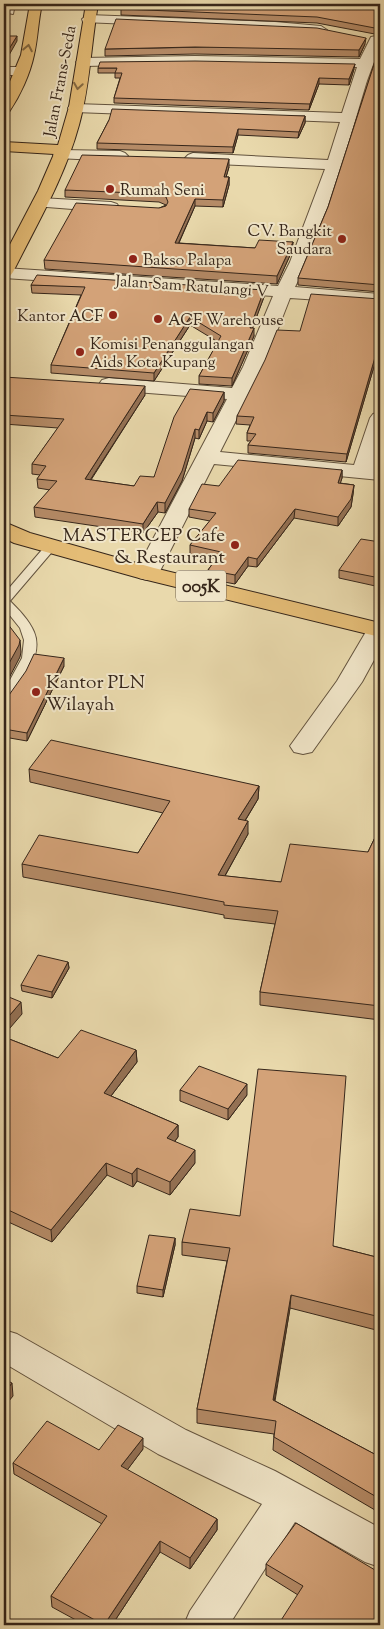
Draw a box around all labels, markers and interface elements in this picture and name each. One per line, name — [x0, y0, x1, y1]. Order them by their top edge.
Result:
street label: Jalan Frans-Seda — [39, 23, 84, 140]
one-way arrow — [22, 43, 32, 52]
one-way arrow — [74, 82, 84, 91]
place label: Rumah Seni — [120, 180, 205, 203]
marker: Rumah Seni — [104, 183, 116, 195]
place label: CV. Bangkit Saudara — [248, 221, 333, 262]
marker: CV. Bangkit Saudara — [336, 233, 348, 245]
place label: Bakso Palapa — [143, 250, 232, 273]
marker: Bakso Palapa — [127, 253, 139, 265]
street label: Jalan Sam Ratulangi V — [113, 271, 269, 304]
place label: Kantor ACF — [17, 306, 103, 329]
marker: Kantor ACF — [107, 309, 119, 321]
place label: ACF Warehouse — [168, 310, 284, 333]
marker: ACF Warehouse — [152, 313, 164, 325]
place label: Komisi Penanggulangan Aids Kota Kupang — [90, 334, 255, 375]
marker: Komisi Penanggulangan Aids Kota Kupang — [74, 346, 86, 358]
place label: MASTERCEP Cafe & Restaurant — [63, 523, 225, 572]
marker: MASTERCEP Cafe & Restaurant — [229, 539, 241, 551]
road number: 005K — [176, 570, 226, 602]
place label: Kantor PLN Wilayah — [46, 670, 145, 719]
marker: Kantor PLN Wilayah — [30, 686, 42, 698]

